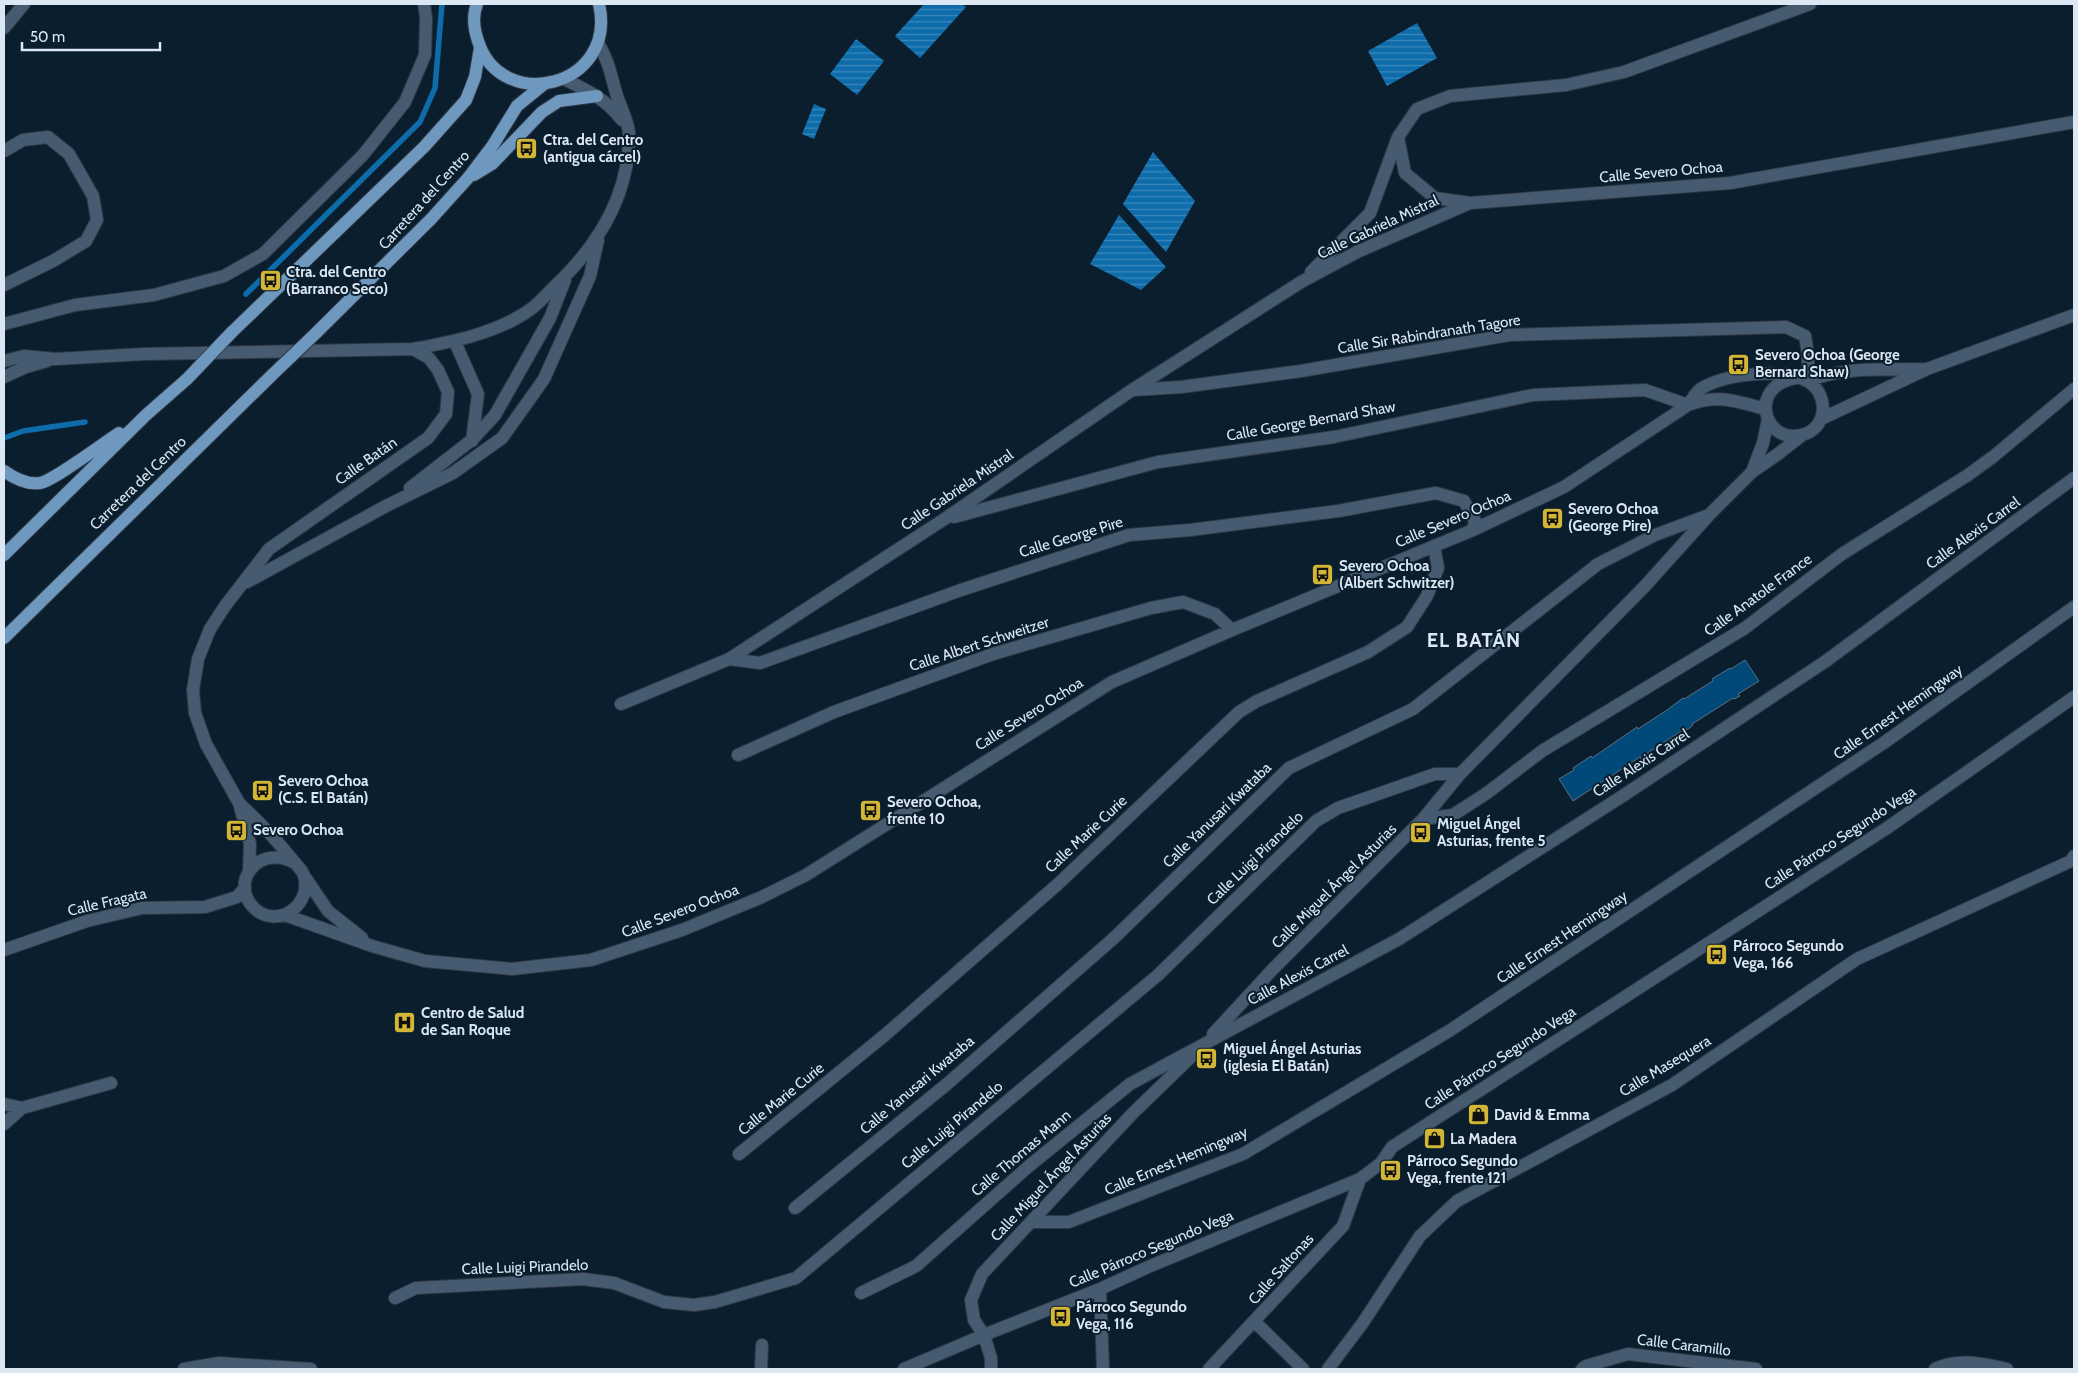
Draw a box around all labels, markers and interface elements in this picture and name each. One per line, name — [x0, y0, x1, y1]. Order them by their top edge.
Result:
scale bar — [22, 20, 160, 52]
text: 50 m — [30, 28, 65, 46]
place label: Ctra. del Centro (antigua cárcel) — [543, 131, 644, 166]
bus stop icon: Ctra. del Centro (antigua cárcel) — [515, 137, 539, 161]
street label: Carretera del Centro — [375, 147, 473, 253]
street label: Calle Severo Ochoa — [1599, 158, 1724, 186]
street label: Calle Gabriela Mistral — [1315, 191, 1442, 263]
place label: Ctra. del Centro (Barranco Seco) — [286, 263, 388, 298]
bus stop icon: Ctra. del Centro (Barranco Seco) — [258, 269, 282, 293]
street label: Calle Sir Rabindranath Tagore — [1336, 311, 1522, 357]
place label: Severo Ochoa (George Bernard Shaw) — [1755, 346, 1900, 381]
bus stop icon: Severo Ochoa (George Bernard Shaw) — [1727, 352, 1751, 376]
street label: Calle George Bernard Shaw — [1225, 397, 1397, 445]
street label: Carretera del Centro — [86, 432, 190, 534]
street label: Calle Batán — [332, 433, 400, 489]
street label: Calle Gabriela Mistral — [897, 445, 1017, 534]
street label: Calle Severo Ochoa — [1392, 486, 1514, 551]
street label: Calle Alexis Carrel — [1923, 493, 2024, 573]
place label: Severo Ochoa (George Pire) — [1568, 500, 1659, 535]
bus stop icon: Severo Ochoa (George Pire) — [1540, 506, 1564, 530]
street label: Calle George Pire — [1017, 513, 1125, 561]
street label: Calle Anatole France — [1701, 550, 1816, 640]
place label: Severo Ochoa (Albert Schwitzer) — [1339, 557, 1455, 592]
bus stop icon: Severo Ochoa (Albert Schwitzer) — [1311, 563, 1335, 587]
street label: Calle Albert Schweitzer — [907, 613, 1051, 675]
district label: EL BATÁN — [1427, 628, 1521, 652]
street label: Calle Ernest Hemingway — [1830, 660, 1966, 763]
street label: Calle Severo Ochoa — [972, 673, 1087, 754]
street label: Calle Alexis Carrel — [1589, 725, 1693, 801]
street label: Calle Yanusari Kwataba — [1159, 758, 1275, 871]
place label: Severo Ochoa (C.S. El Batán) — [278, 772, 369, 807]
bus stop icon: Severo Ochoa (C.S. El Batán) — [250, 778, 274, 802]
street label: Calle Párroco Segundo Vega — [1761, 782, 1920, 894]
street label: Calle Marie Curie — [1041, 791, 1131, 876]
place label: Severo Ochoa, frente 10 — [887, 793, 981, 828]
bus stop icon: Severo Ochoa, frente 10 — [859, 799, 883, 823]
street label: Calle Luigi Pirandelo — [1203, 807, 1307, 909]
place label: Miguel Ángel Asturias, frente 5 — [1437, 814, 1546, 850]
bus stop icon: Severo Ochoa — [225, 818, 249, 842]
street label: Calle Miguel Ángel Asturias — [1267, 819, 1400, 952]
place label: Severo Ochoa — [253, 821, 344, 839]
bus stop icon: Miguel Ángel Asturias, frente 5 — [1409, 821, 1433, 845]
street label: Calle Severo Ochoa — [619, 880, 742, 942]
street label: Calle Fragata — [66, 884, 149, 920]
street label: Calle Ernest Hemingway — [1493, 886, 1631, 987]
place label: Párroco Segundo Vega, 166 — [1733, 937, 1844, 972]
street label: Calle Alexis Carrel — [1245, 941, 1352, 1009]
bus stop icon: Párroco Segundo Vega, 166 — [1705, 943, 1729, 967]
street label: Calle Párroco Segundo Vega — [1421, 1002, 1580, 1114]
place label: Centro de Salud de San Roque — [421, 1004, 524, 1039]
hospital icon: Centro de Salud de San Roque — [393, 1010, 417, 1034]
street label: Calle Yanusari Kwataba — [856, 1031, 978, 1138]
street label: Calle Masequera — [1616, 1031, 1715, 1100]
place label: Miguel Ángel Asturias (iglesia El Batán) — [1223, 1039, 1361, 1075]
bus stop icon: Miguel Ángel Asturias (iglesia El Batán) — [1195, 1046, 1219, 1070]
street label: Calle Marie Curie — [734, 1059, 828, 1139]
street label: Calle Luigi Pirandelo — [898, 1077, 1006, 1173]
shop icon: David & Emma — [1466, 1103, 1490, 1127]
street label: Calle Thomas Mann — [967, 1106, 1075, 1200]
place label: David & Emma — [1494, 1106, 1590, 1124]
street label: Calle Miguel Ángel Asturias — [986, 1108, 1115, 1245]
street label: Calle Ernest Hemingway — [1102, 1123, 1251, 1199]
shop icon: La Madera — [1422, 1127, 1446, 1151]
place label: La Madera — [1450, 1130, 1517, 1148]
place label: Párroco Segundo Vega, frente 121 — [1407, 1152, 1518, 1187]
bus stop icon: Párroco Segundo Vega, frente 121 — [1379, 1158, 1403, 1182]
street label: Calle Párroco Segundo Vega — [1066, 1206, 1237, 1292]
street label: Calle Saltonas — [1245, 1230, 1317, 1308]
street label: Calle Luigi Pirandelo — [461, 1256, 589, 1278]
place label: Párroco Segundo Vega, 116 — [1076, 1298, 1187, 1333]
bus stop icon: Párroco Segundo Vega, 116 — [1048, 1304, 1072, 1328]
street label: Calle Caramillo — [1636, 1330, 1732, 1360]

